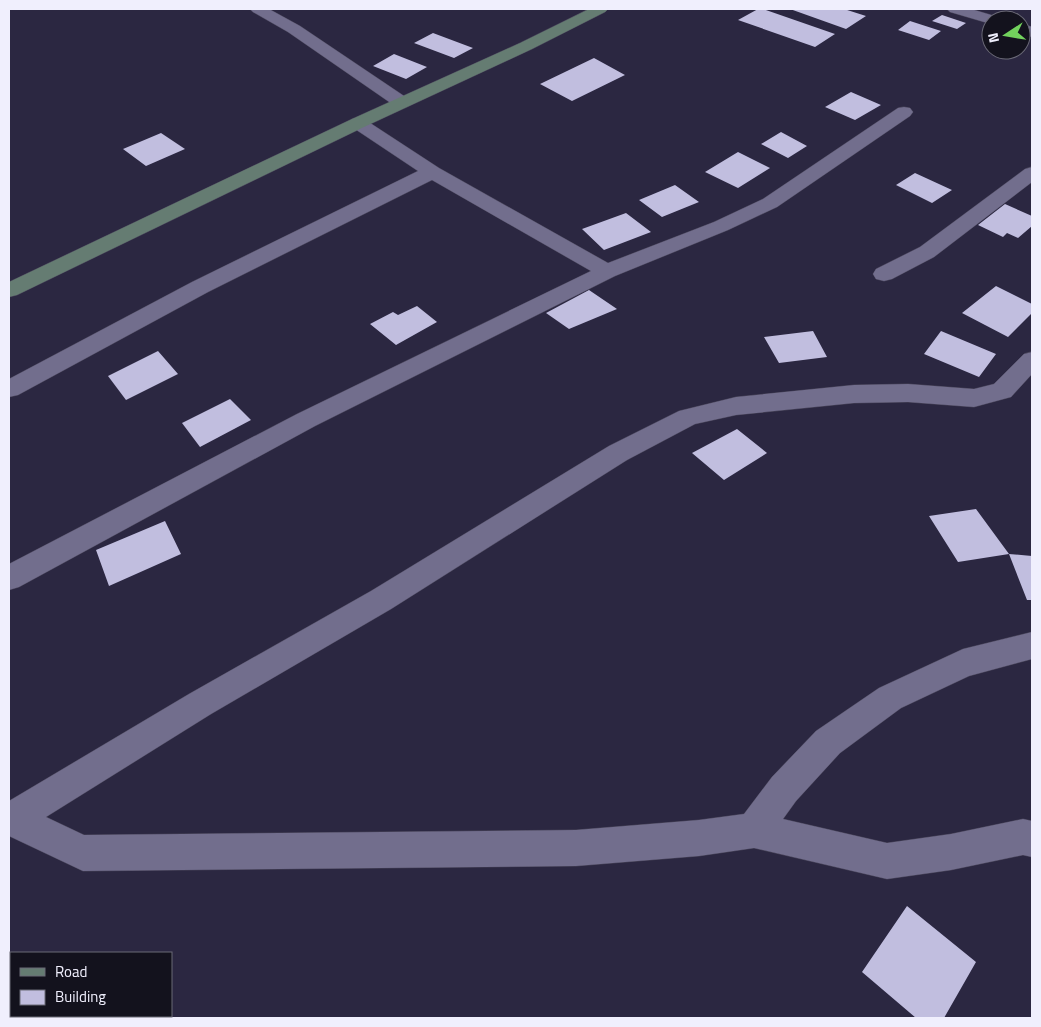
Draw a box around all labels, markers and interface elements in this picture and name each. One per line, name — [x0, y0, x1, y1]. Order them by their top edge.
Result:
north arrow — [981, 10, 1031, 60]
text: N — [982, 31, 1004, 45]
legend — [10, 952, 172, 1017]
text: Road — [55, 960, 87, 983]
text: Building — [55, 985, 106, 1008]

